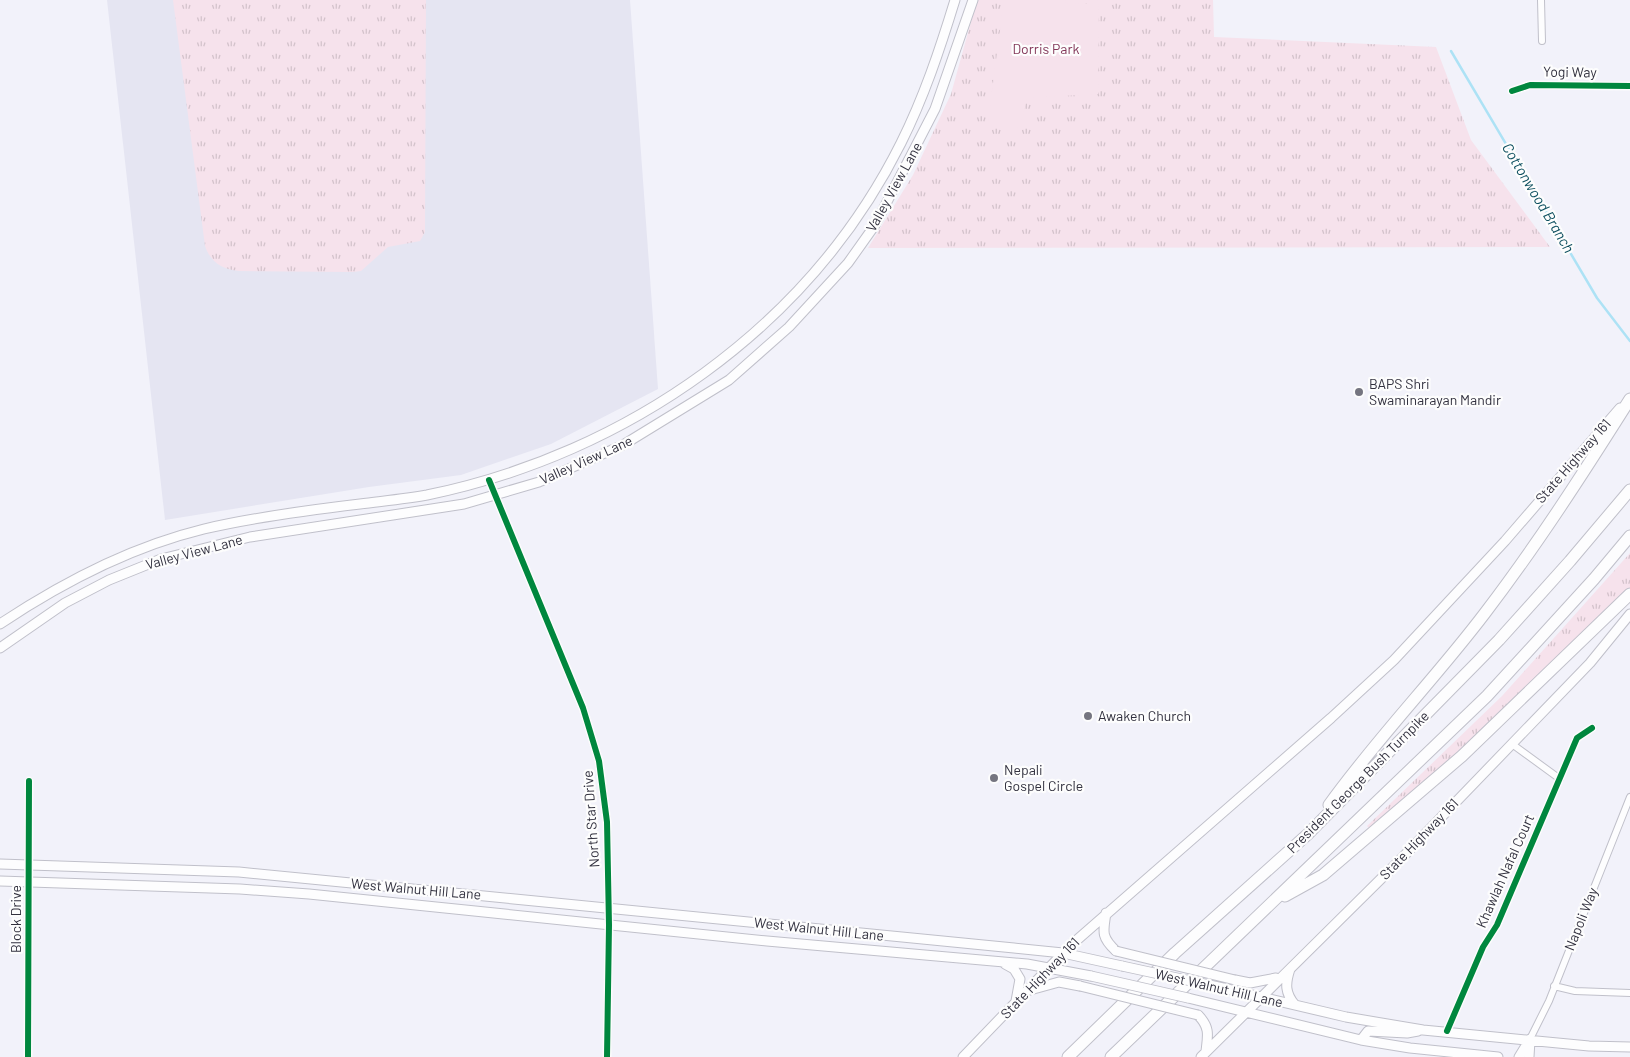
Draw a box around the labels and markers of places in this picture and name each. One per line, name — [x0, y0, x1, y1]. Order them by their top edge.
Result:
place label: BAPS Shri Swaminarayan Mandir — [1369, 375, 1501, 408]
marker: BAPS Shri Swaminarayan Mandir — [1353, 386, 1365, 398]
place label: Awaken Church — [1098, 707, 1191, 724]
marker: Awaken Church — [1082, 710, 1094, 722]
place label: Nepali Gospel Circle — [1004, 761, 1083, 794]
marker: Nepali Gospel Circle — [988, 772, 1000, 784]

